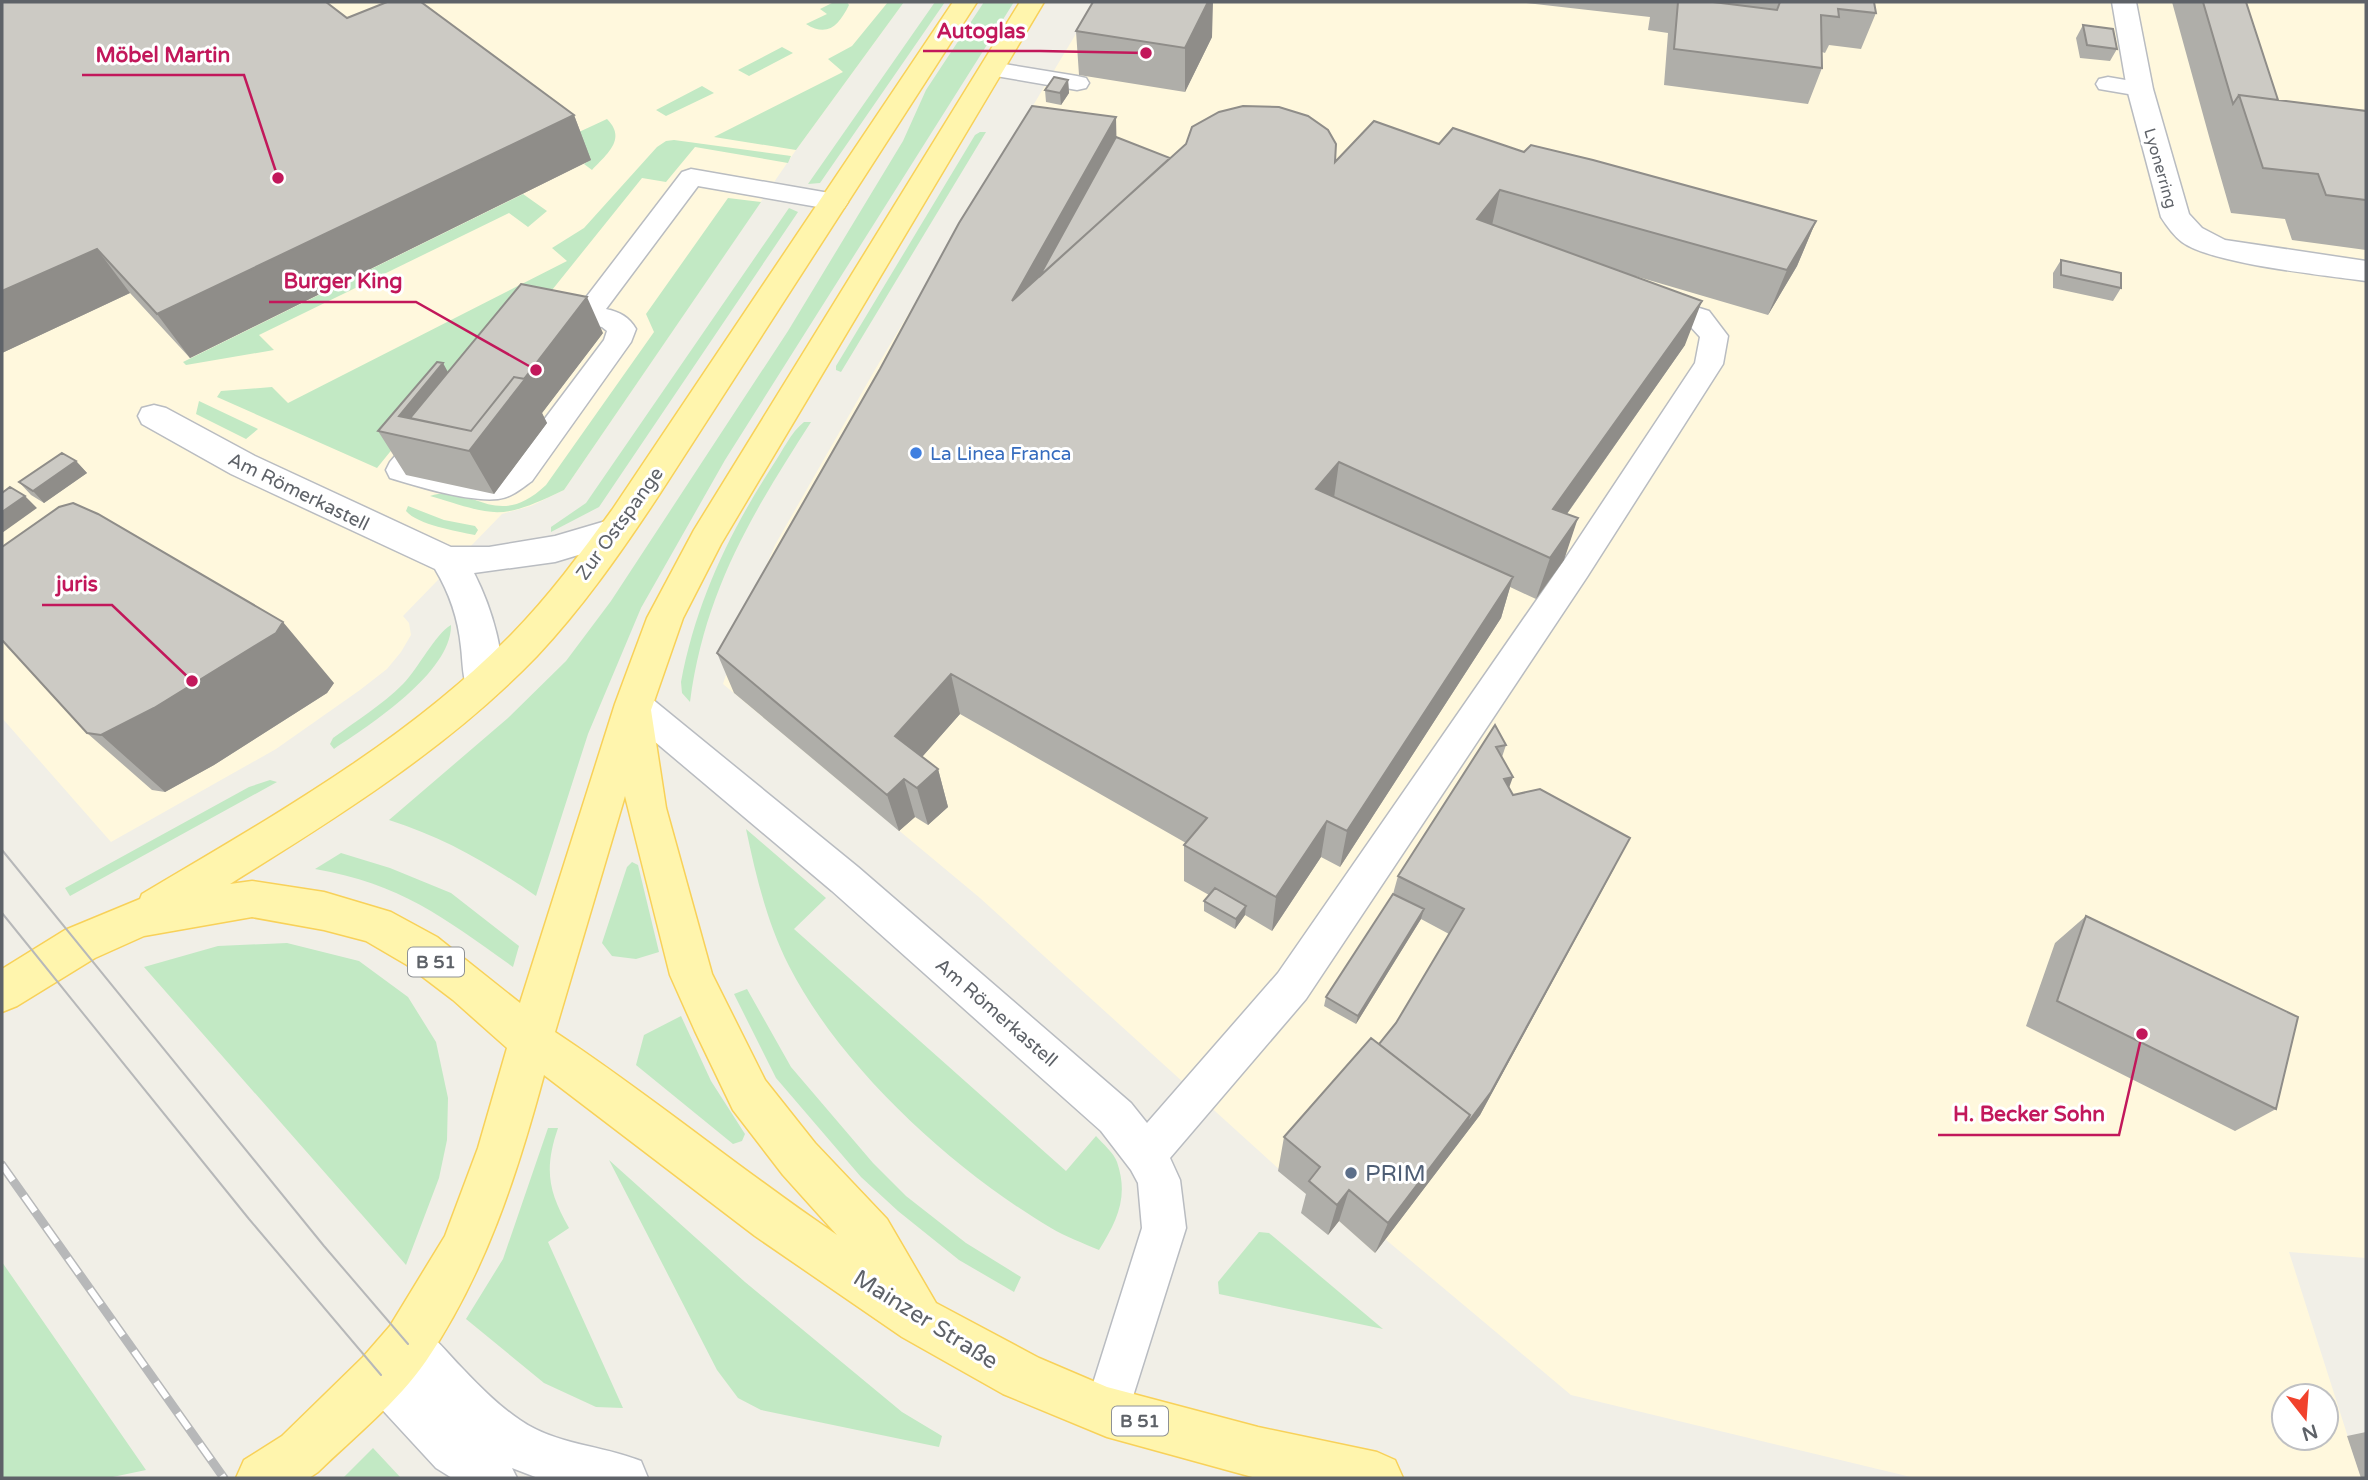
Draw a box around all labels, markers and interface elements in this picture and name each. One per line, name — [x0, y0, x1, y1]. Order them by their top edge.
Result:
callout: Autoglas — [923, 9, 1040, 51]
text: Autoglas — [936, 19, 1026, 44]
callout: Möbel Martin — [82, 33, 244, 75]
text: Möbel Martin — [96, 43, 230, 68]
street label: Lyonerring — [2139, 126, 2181, 211]
callout: Burger King — [269, 260, 416, 302]
text: Burger King — [284, 269, 402, 294]
place label: La Linea Franca — [930, 443, 1072, 465]
marker: La Linea Franca — [908, 445, 924, 461]
street label: Am Römerkastell — [224, 448, 373, 536]
street label: Zur Ostspange — [572, 463, 668, 584]
callout: juris — [42, 563, 112, 605]
text: juris — [54, 572, 98, 597]
road number: B 51 — [408, 947, 464, 976]
street label: Am Römerkastell — [931, 954, 1062, 1072]
callout: H. Becker Sohn — [1938, 1093, 2119, 1135]
text: H. Becker Sohn — [1953, 1102, 2105, 1127]
place label: PRIM — [1365, 1160, 1426, 1188]
marker: PRIM — [1343, 1165, 1359, 1181]
street label: Mainzer Straße — [848, 1264, 1003, 1376]
north arrow — [2270, 1382, 2340, 1452]
road number: B 51 — [1112, 1406, 1168, 1436]
text: N — [2299, 1420, 2320, 1445]

